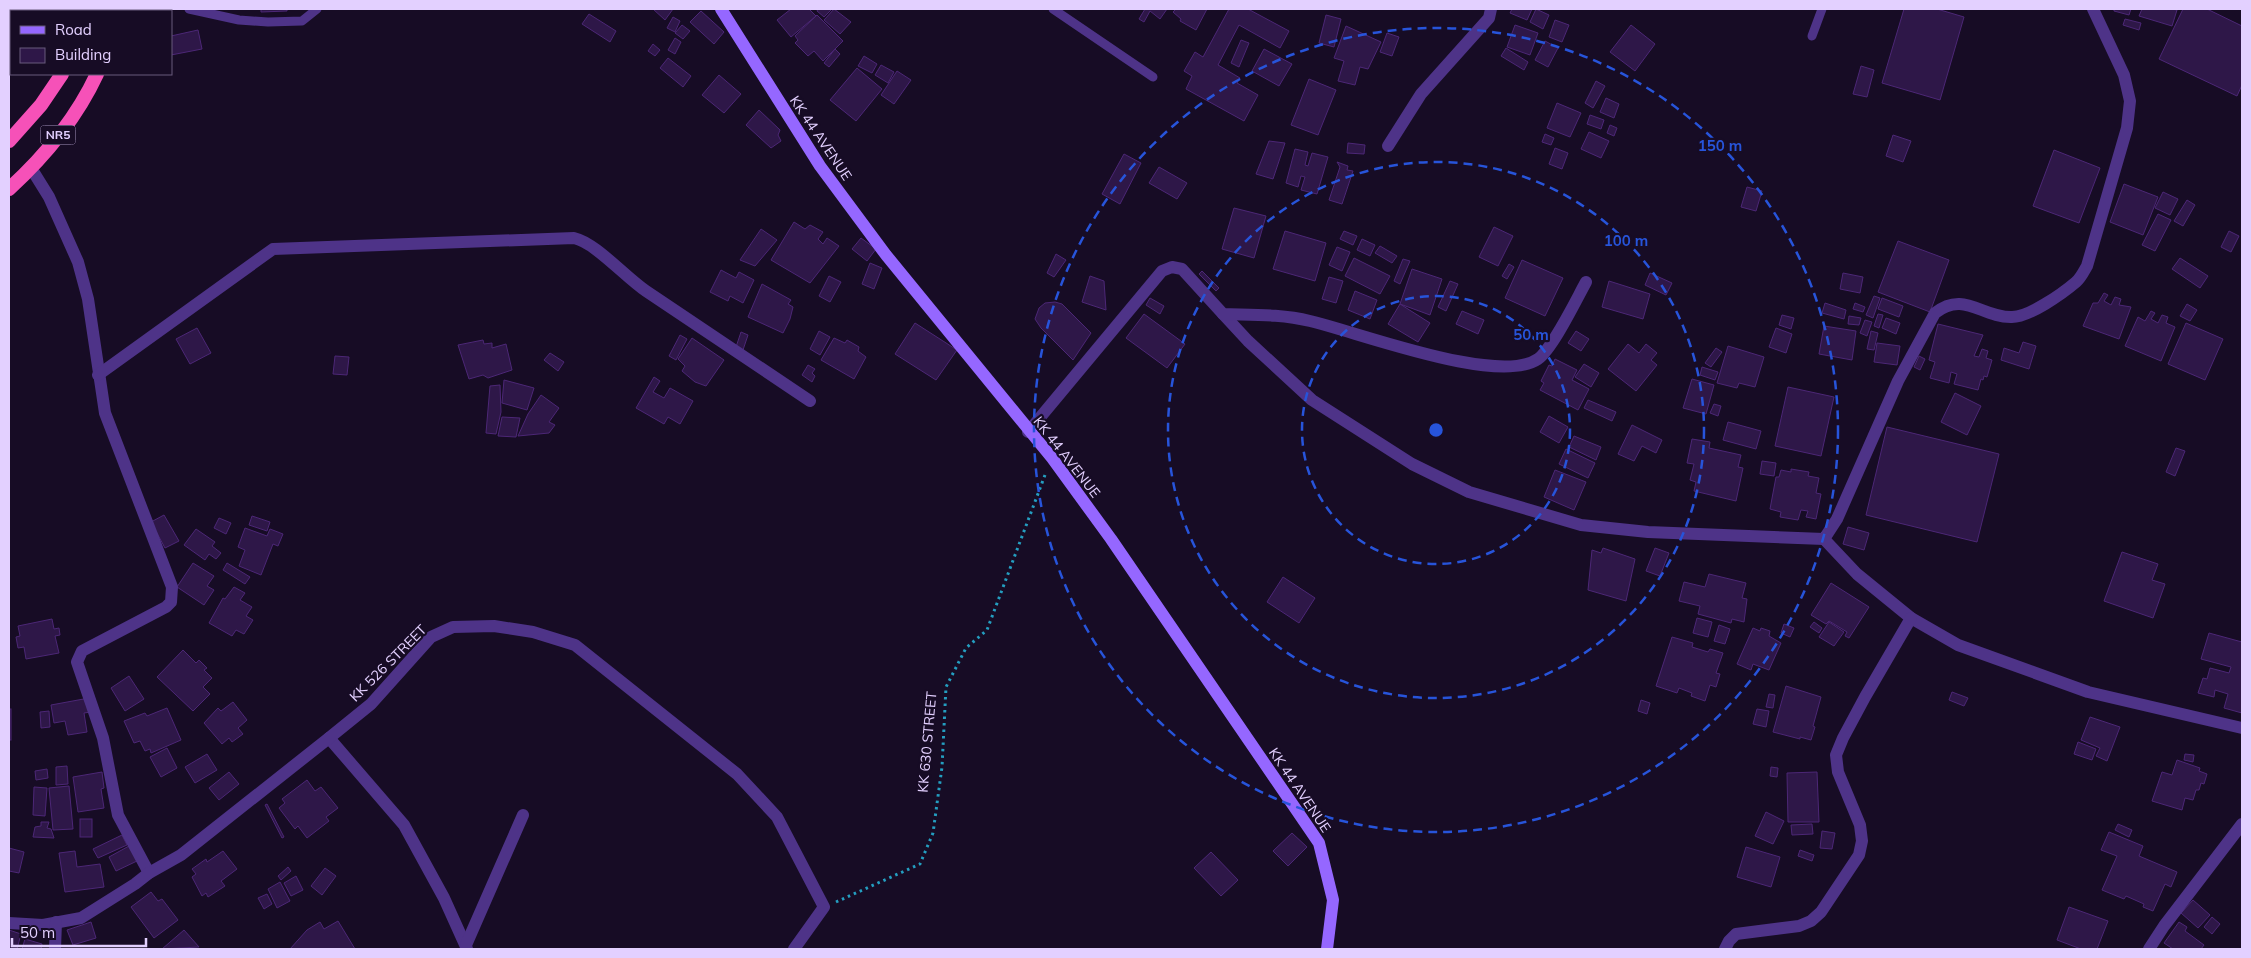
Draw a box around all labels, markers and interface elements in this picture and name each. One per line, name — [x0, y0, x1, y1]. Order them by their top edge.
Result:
legend — [10, 10, 172, 75]
text: Road — [55, 20, 92, 39]
text: Building — [55, 45, 111, 64]
street label: KK 44 AVENUE — [786, 92, 856, 184]
road number: NR5 — [40, 126, 76, 144]
text: 150 m — [1698, 136, 1742, 155]
text: 100 m — [1604, 231, 1648, 250]
text: 50 m — [1513, 325, 1549, 344]
street label: KK 44 AVENUE — [1030, 413, 1104, 501]
centre of rings — [1427, 421, 1445, 439]
street label: KK 526 STREET — [346, 620, 431, 705]
street label: KK 630 STREET — [914, 690, 940, 793]
street label: KK 44 AVENUE — [1265, 744, 1335, 836]
scale bar — [12, 916, 146, 948]
text: 50 m — [20, 923, 55, 942]

